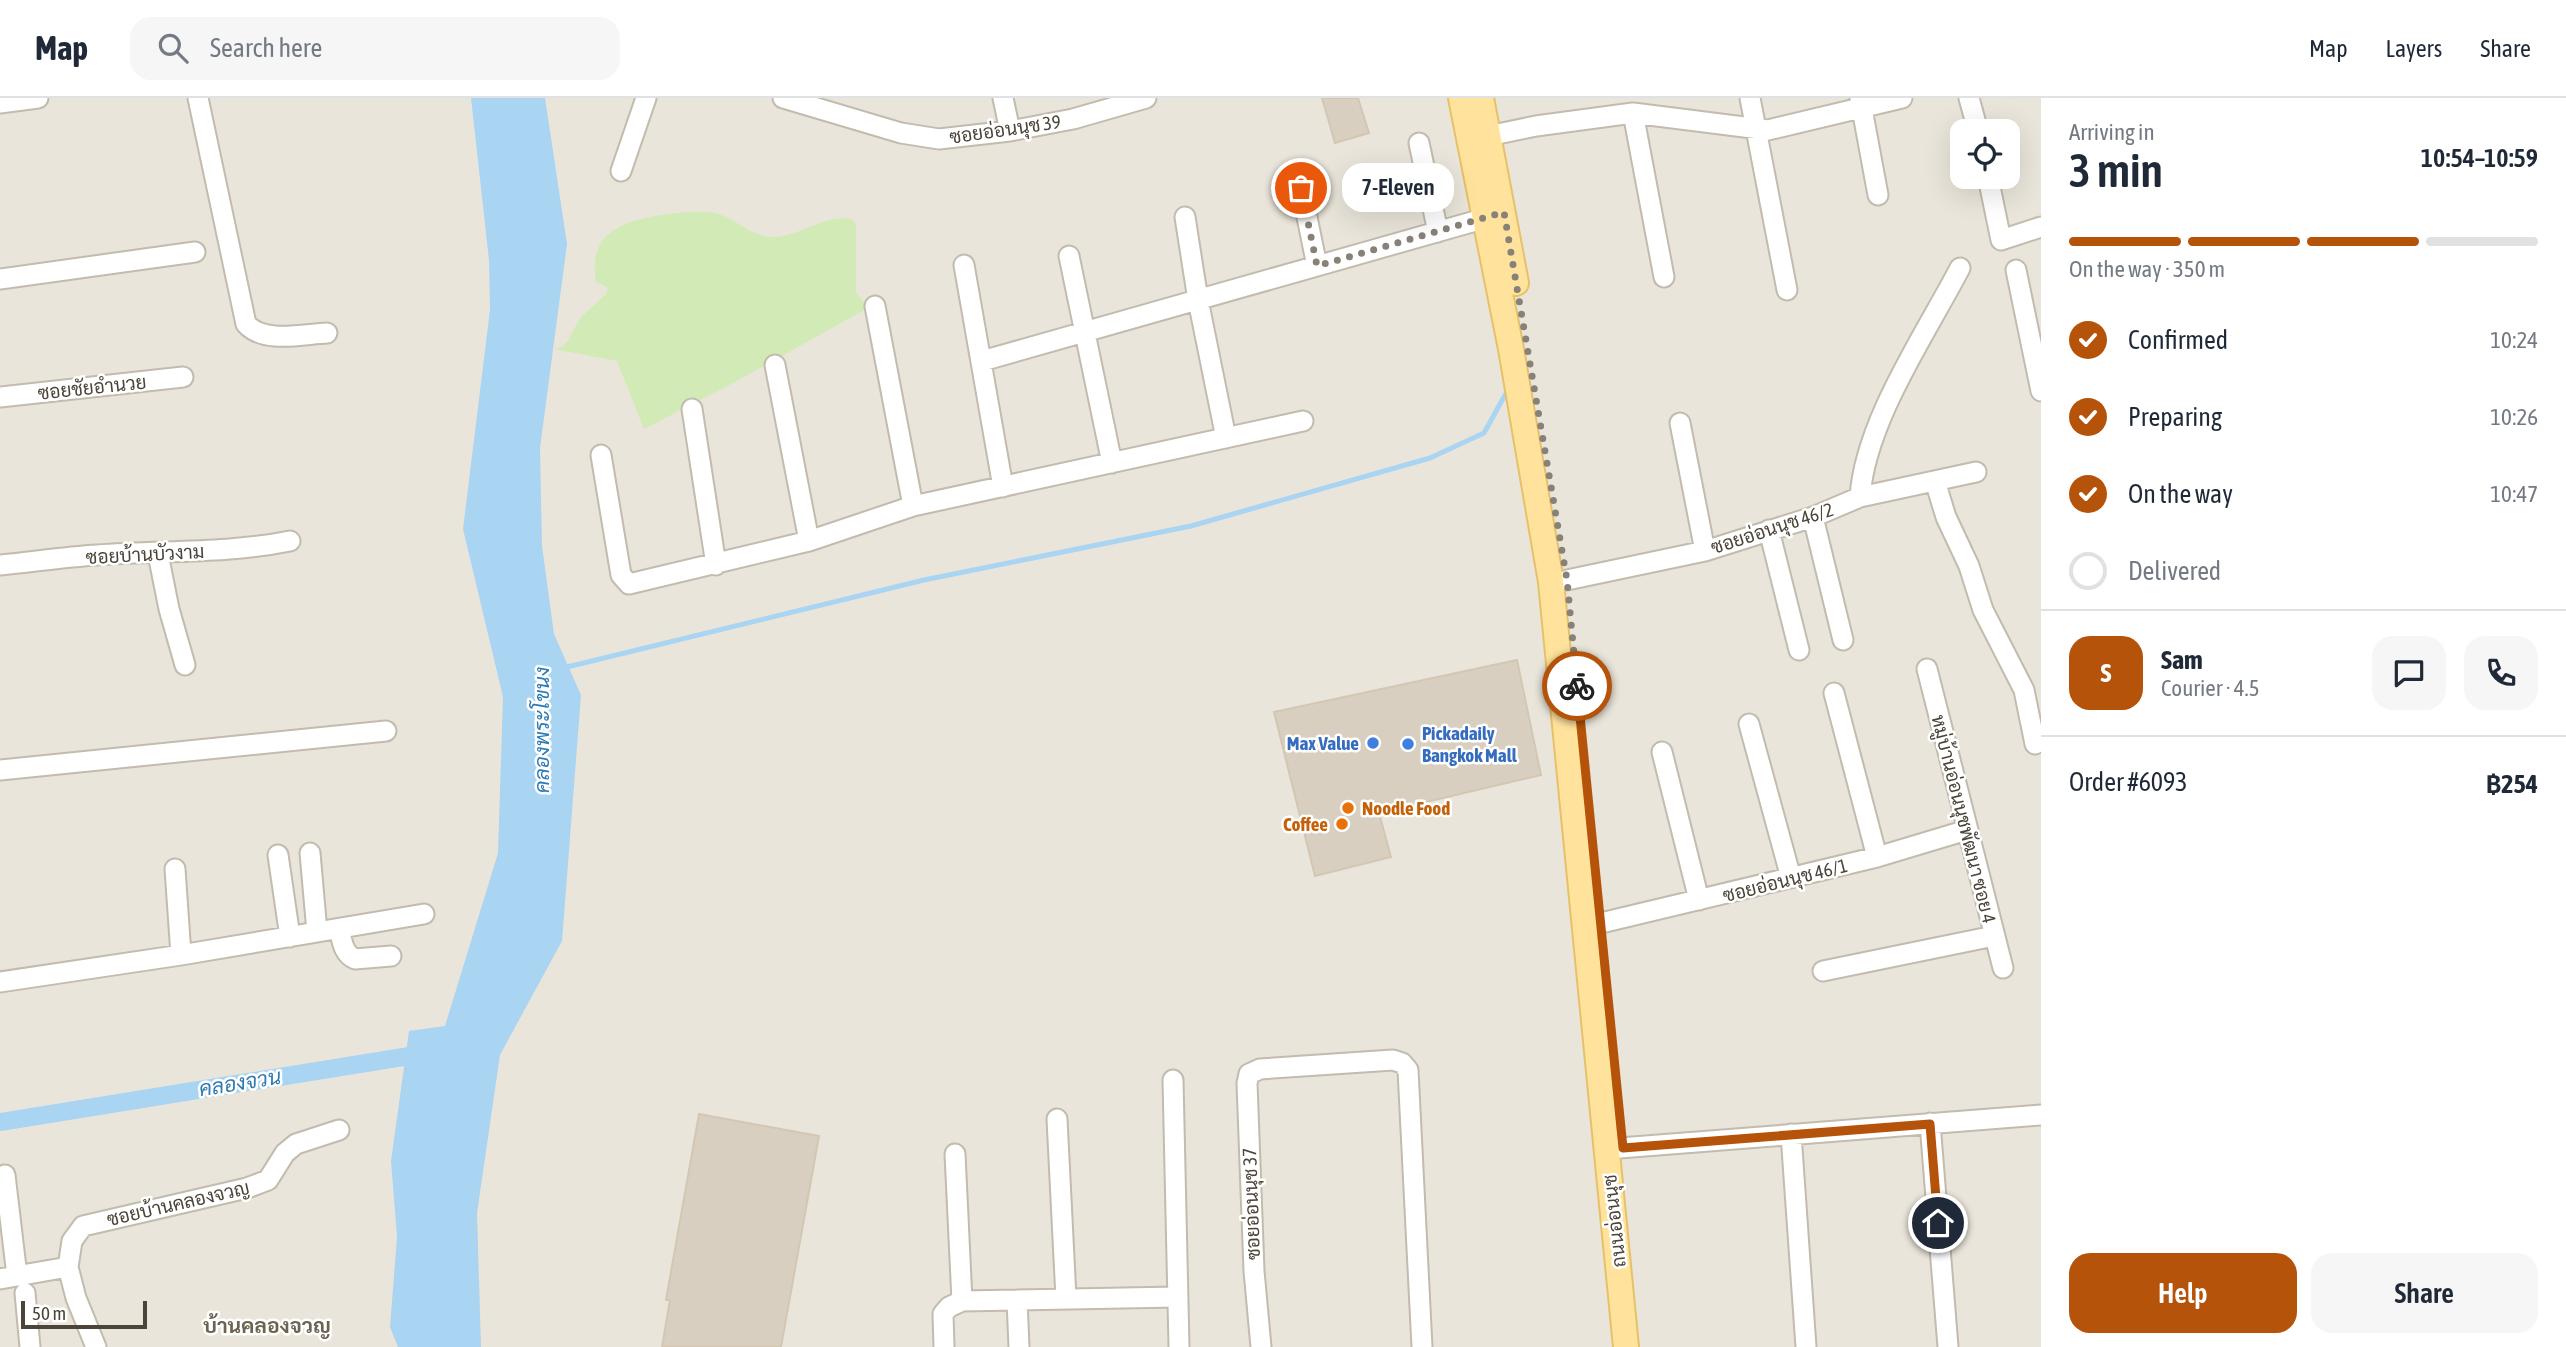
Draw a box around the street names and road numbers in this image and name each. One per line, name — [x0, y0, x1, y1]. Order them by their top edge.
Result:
street label: ซอยอ่อนนุช 39 — [948, 110, 1062, 150]
street label: ซอยชัยอำนวย — [37, 370, 147, 404]
street label: ซอยอ่อนนุช 46/2 — [1708, 498, 1837, 560]
street label: ซอยบ้านบัวงาม — [85, 540, 205, 568]
street label: หมู่บ้านอ่อนนุชพัฒนา ซอย 4 — [1925, 713, 2001, 926]
street label: ซอยอ่อนนุช 46/1 — [1720, 854, 1850, 908]
street label: ซอยอ่อนนุช 37 — [1238, 1147, 1266, 1260]
street label: ถนนอ่อนนุช — [1598, 1173, 1632, 1269]
street label: ซอยบ้านคลองจวญ — [105, 1176, 252, 1231]

